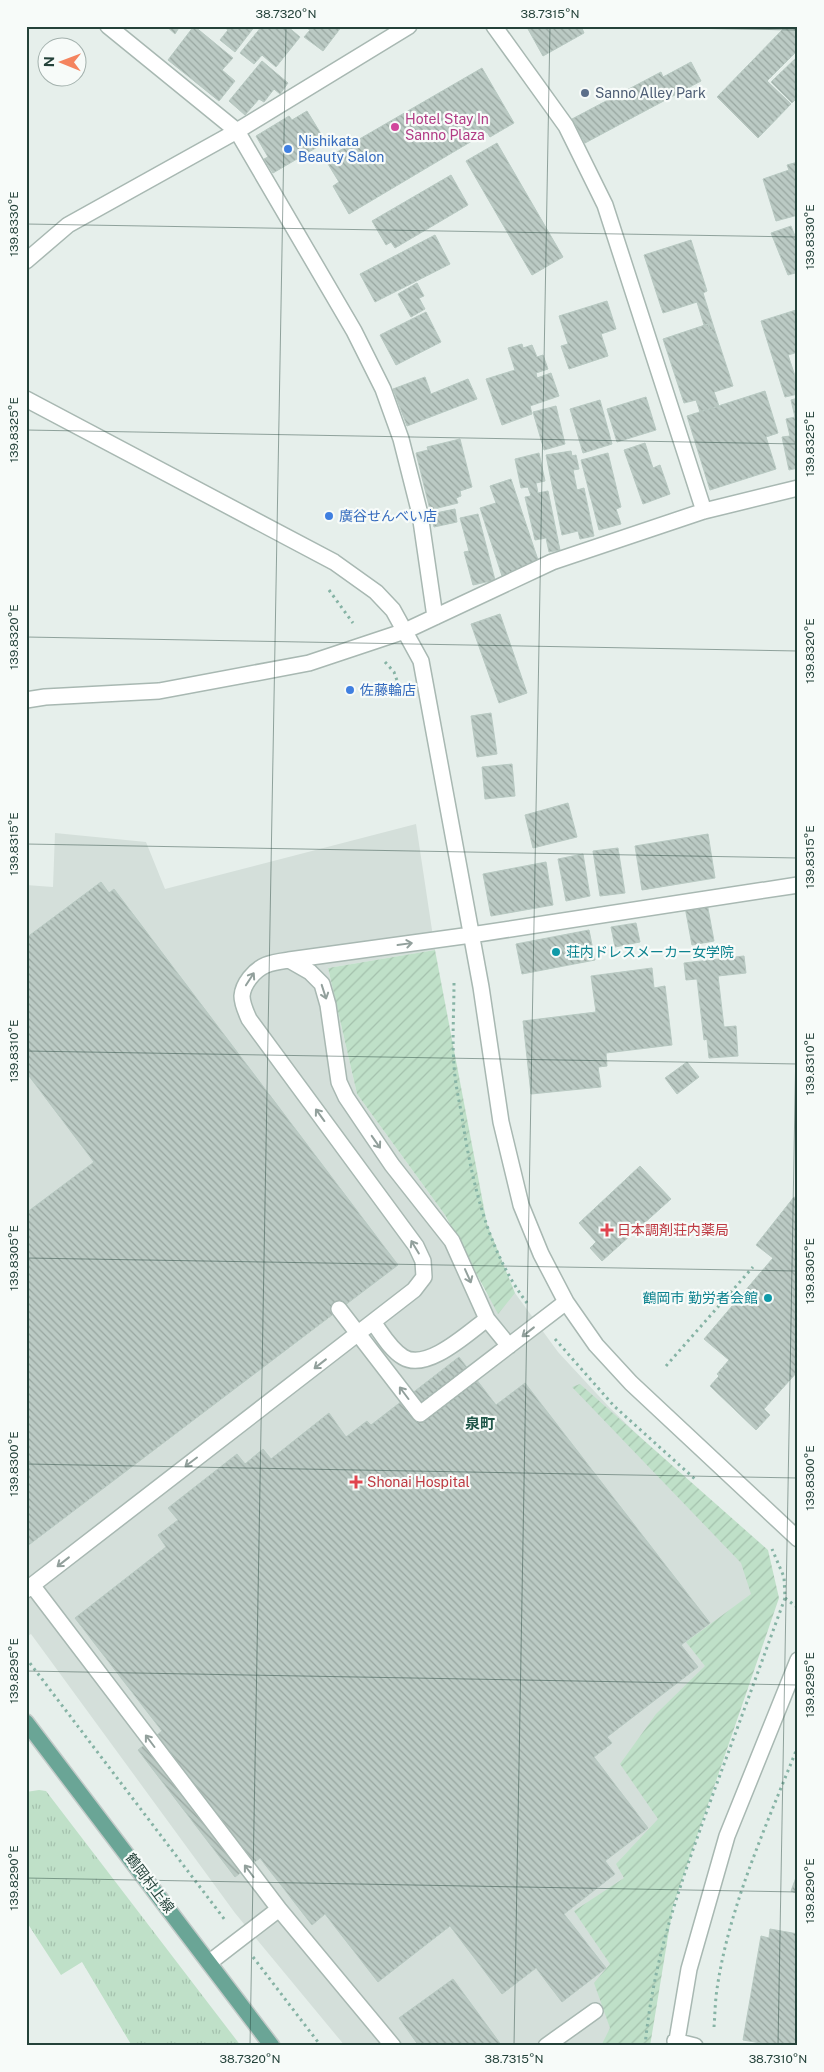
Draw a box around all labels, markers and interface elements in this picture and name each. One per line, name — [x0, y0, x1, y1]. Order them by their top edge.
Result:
text: 38.7320°N — [256, 7, 316, 21]
text: 38.7315°N — [520, 7, 580, 21]
north arrow — [38, 38, 88, 88]
text: N — [41, 56, 57, 67]
place label: Sanno Alley Park — [595, 85, 706, 101]
marker: Sanno Alley Park — [579, 87, 591, 99]
place label: Hotel Stay In Sanno Plaza — [405, 111, 489, 143]
marker: Hotel Stay In Sanno Plaza — [389, 121, 401, 133]
place label: Nishikata Beauty Salon — [298, 133, 384, 165]
marker: Nishikata Beauty Salon — [282, 143, 294, 155]
text: 139.8330°E — [7, 191, 21, 257]
text: 139.8330°E — [803, 204, 817, 270]
text: 139.8325°E — [7, 397, 21, 463]
text: 139.8325°E — [803, 411, 817, 477]
place label: 廣谷せんべい店 — [339, 508, 437, 524]
marker: 廣谷せんべい店 — [323, 510, 335, 522]
text: 139.8320°E — [7, 604, 21, 670]
text: 139.8320°E — [803, 618, 817, 684]
place label: 佐藤輪店 — [360, 682, 416, 698]
marker: 佐藤輪店 — [344, 684, 356, 696]
text: 139.8315°E — [7, 812, 21, 876]
text: 139.8315°E — [803, 825, 817, 889]
one-way arrow — [397, 939, 413, 949]
place label: 荘内ドレスメーカー女学院 — [566, 944, 734, 960]
marker: 荘内ドレスメーカー女学院 — [550, 946, 562, 958]
one-way arrow — [245, 972, 256, 986]
one-way arrow — [319, 984, 329, 1000]
text: 139.8310°E — [7, 1019, 21, 1083]
text: 139.8310°E — [803, 1032, 817, 1096]
one-way arrow — [314, 1109, 325, 1122]
one-way arrow — [371, 1135, 381, 1149]
place label: 日本調剤荘内薬局 — [617, 1222, 729, 1238]
marker: 日本調剤荘内薬局 — [601, 1224, 613, 1236]
text: 139.8305°E — [7, 1225, 21, 1291]
text: 139.8305°E — [803, 1238, 817, 1304]
one-way arrow — [410, 1239, 420, 1254]
one-way arrow — [463, 1268, 473, 1283]
place label: 鶴岡市 勤労者会館 — [643, 1290, 758, 1306]
marker: 鶴岡市 勤労者会館 — [762, 1292, 774, 1304]
one-way arrow — [522, 1326, 535, 1337]
one-way arrow — [314, 1358, 327, 1369]
one-way arrow — [398, 1387, 409, 1400]
district label: 泉町 — [465, 1415, 495, 1432]
text: 139.8300°E — [7, 1431, 21, 1497]
text: 139.8300°E — [803, 1445, 817, 1511]
one-way arrow — [185, 1457, 198, 1468]
place label: Shonai Hospital — [367, 1474, 470, 1490]
marker: Shonai Hospital — [349, 1475, 363, 1489]
one-way arrow — [56, 1556, 69, 1567]
text: 139.8295°E — [7, 1638, 21, 1704]
text: 139.8295°E — [803, 1652, 817, 1718]
one-way arrow — [145, 1735, 156, 1748]
text: 139.8290°E — [7, 1845, 21, 1911]
street label: 鶴岡村上線 — [123, 1850, 177, 1916]
text: 139.8290°E — [803, 1858, 817, 1924]
one-way arrow — [244, 1864, 254, 1878]
text: 38.7320°N — [220, 2052, 280, 2066]
text: 38.7315°N — [484, 2052, 544, 2066]
text: 38.7310°N — [749, 2052, 807, 2066]

